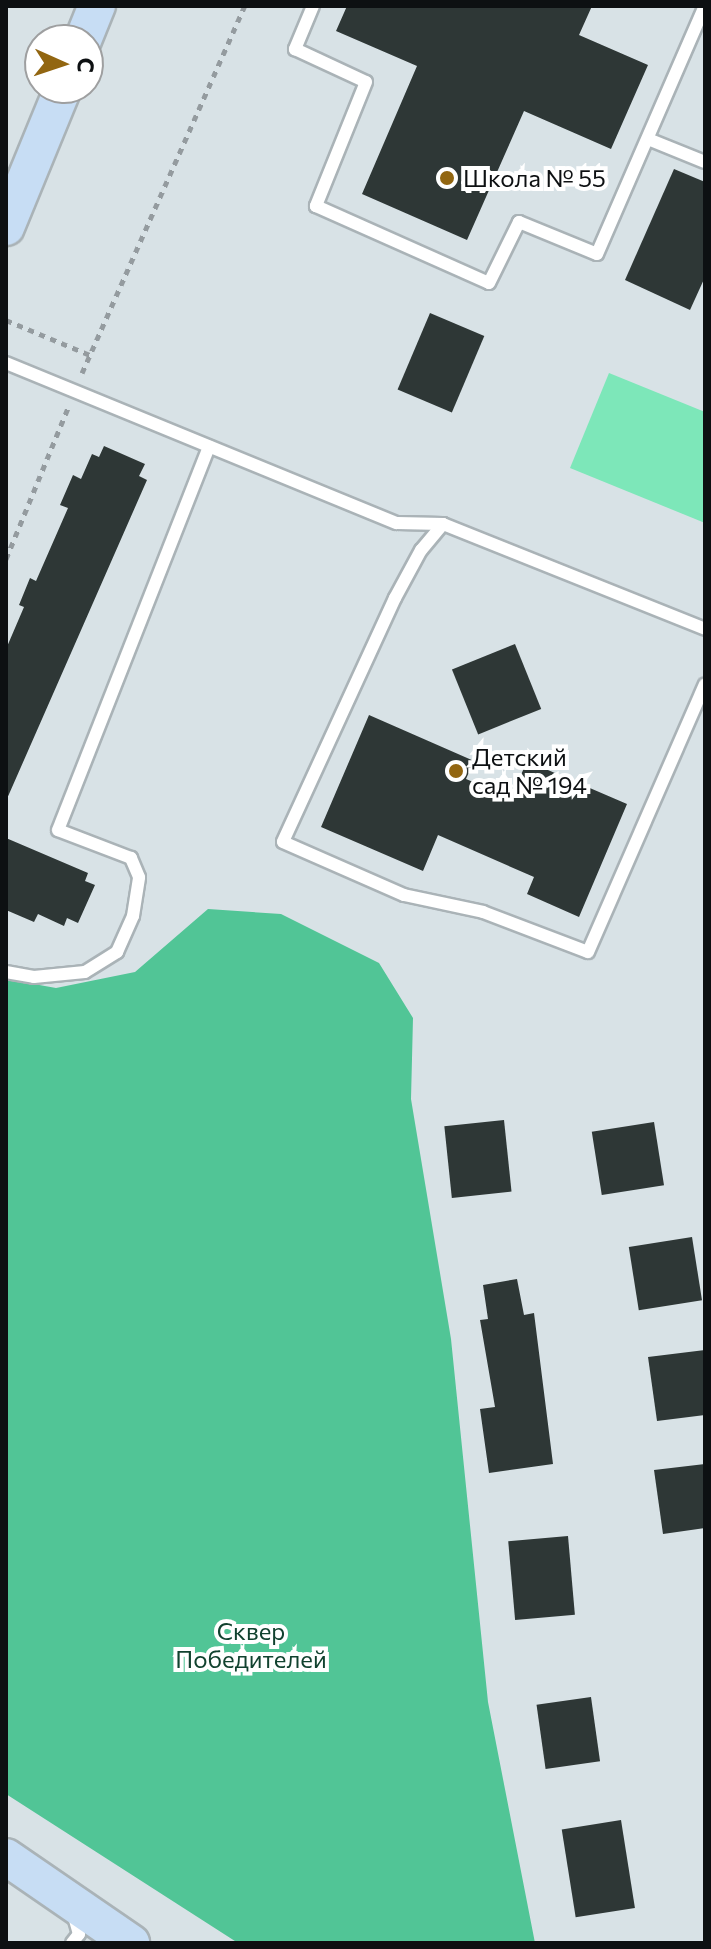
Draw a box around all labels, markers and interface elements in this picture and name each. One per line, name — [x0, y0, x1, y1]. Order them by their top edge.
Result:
north arrow — [24, 24, 104, 104]
text: С — [73, 57, 100, 73]
place label: Школа № 55 — [463, 164, 606, 192]
marker: Школа № 55 — [438, 169, 456, 187]
place label: Детский сад № 194 — [472, 743, 587, 799]
marker: Детский сад № 194 — [447, 762, 465, 780]
park label: Сквер Победителей — [175, 1617, 327, 1673]

